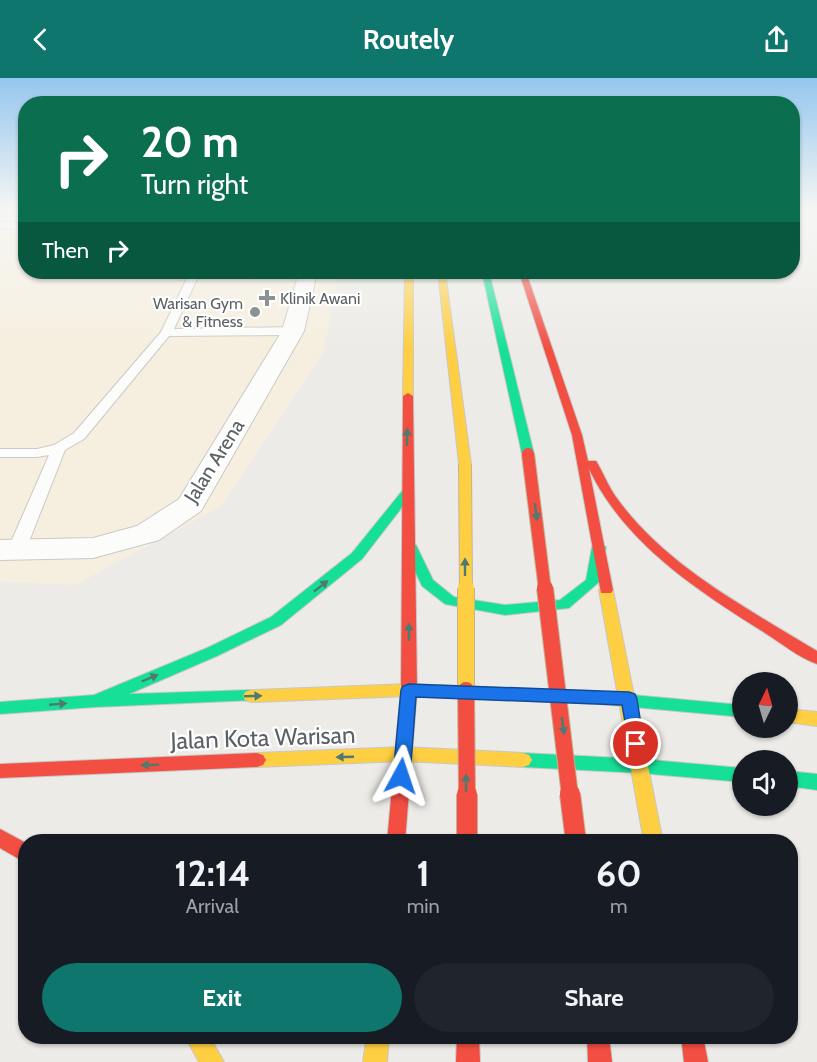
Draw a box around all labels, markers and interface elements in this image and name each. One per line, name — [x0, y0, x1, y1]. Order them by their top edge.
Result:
icon: back — [24, 23, 57, 56]
text: Routely — [363, 23, 454, 56]
icon: share — [760, 23, 793, 56]
text: 20 m — [141, 116, 239, 168]
icon: right — [42, 120, 120, 198]
text: Turn right — [141, 168, 248, 201]
icon: right — [101, 234, 134, 267]
text: Then — [42, 237, 89, 264]
marker: Klinik Awani — [258, 289, 276, 307]
place label: Klinik Awani — [280, 289, 360, 308]
place label: Warisan Gym & Fitness — [153, 294, 243, 331]
marker: Warisan Gym & Fitness — [248, 305, 262, 319]
street label: Jalan Arena — [178, 414, 249, 508]
one-way arrow — [402, 428, 412, 447]
one-way arrow — [532, 502, 541, 521]
one-way arrow — [460, 558, 470, 577]
one-way arrow — [313, 580, 329, 593]
one-way arrow — [404, 622, 414, 641]
north arrow — [732, 672, 798, 738]
map controls — [732, 672, 798, 816]
one-way arrow — [141, 673, 159, 682]
one-way arrow — [244, 691, 263, 700]
one-way arrow — [49, 699, 68, 709]
one-way arrow — [558, 717, 567, 736]
pin — [610, 718, 661, 769]
street label: Jalan Kota Warisan — [169, 720, 356, 755]
icon: arrive — [619, 727, 652, 760]
position arrow — [369, 744, 433, 808]
button: sound — [732, 750, 798, 816]
one-way arrow — [335, 752, 354, 761]
one-way arrow — [140, 760, 159, 770]
one-way arrow — [461, 774, 471, 793]
text: 12:14 — [174, 851, 250, 895]
text: 1 — [416, 851, 430, 895]
text: 60 — [596, 851, 642, 895]
text: Arrival — [186, 894, 239, 918]
text: min — [407, 894, 440, 918]
text: m — [610, 894, 628, 918]
button: Exit — [42, 963, 402, 1032]
button: Share — [414, 963, 774, 1032]

